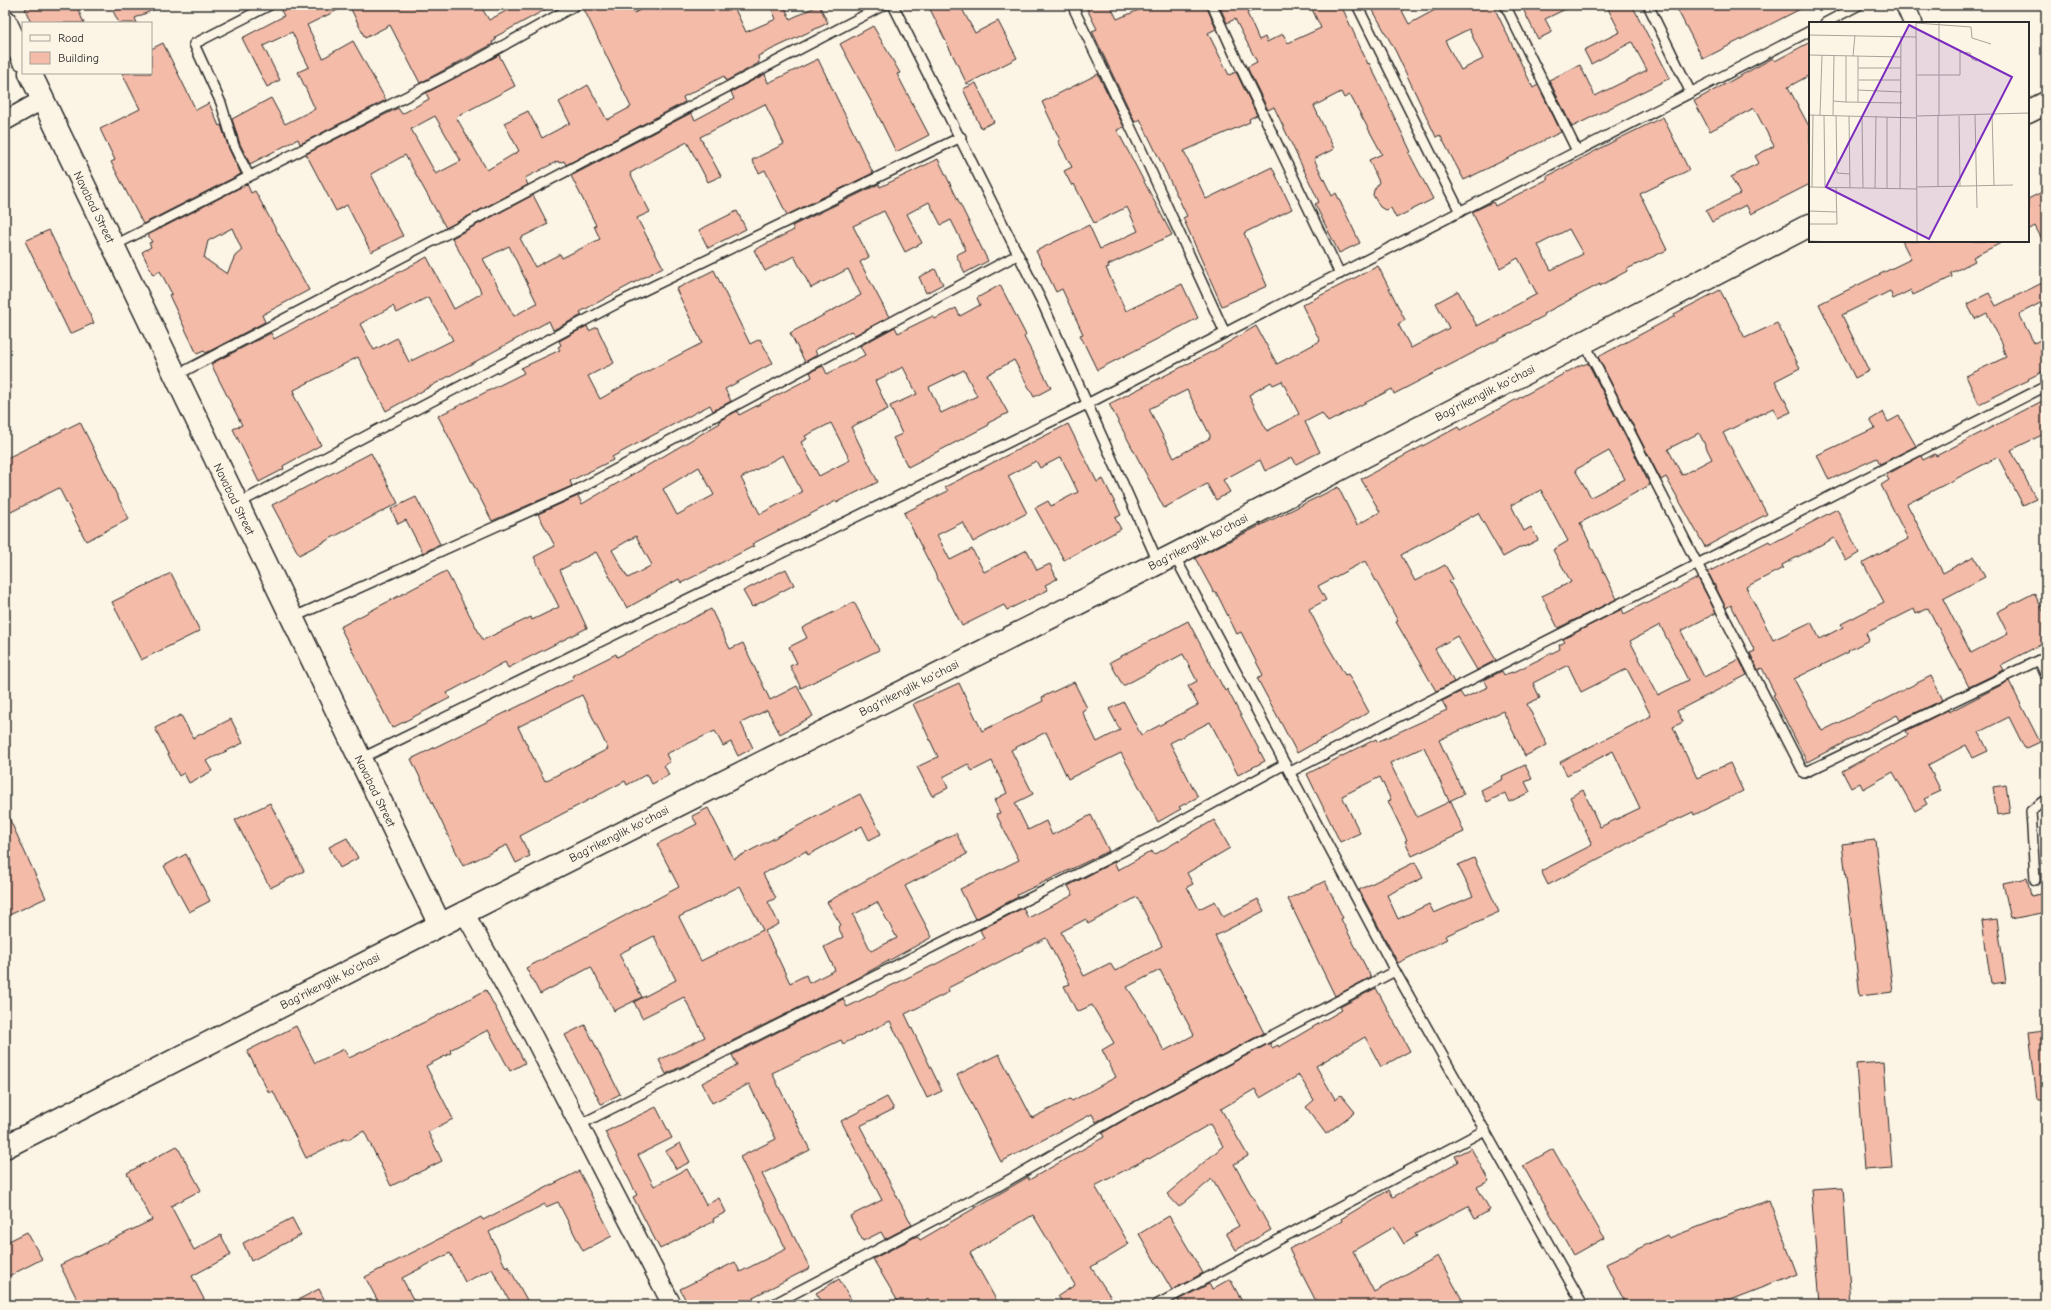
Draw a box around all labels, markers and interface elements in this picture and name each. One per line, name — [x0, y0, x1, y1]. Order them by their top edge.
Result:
legend — [22, 22, 152, 74]
inset map — [1809, 22, 2029, 242]
text: Road — [58, 31, 84, 45]
text: Building — [58, 51, 99, 65]
street label: Navabad Street — [71, 169, 118, 246]
street label: Bag'rikenglik ko'chasi — [1433, 362, 1537, 424]
street label: Navabad Street — [211, 461, 258, 538]
street label: Bag'rikenglik ko'chasi — [1146, 511, 1250, 573]
street label: Bag'rikenglik ko'chasi — [857, 657, 961, 719]
street label: Navabad Street — [352, 753, 399, 830]
street label: Bag'rikenglik ko'chasi — [567, 803, 671, 865]
street label: Bag'rikenglik ko'chasi — [278, 950, 382, 1012]

